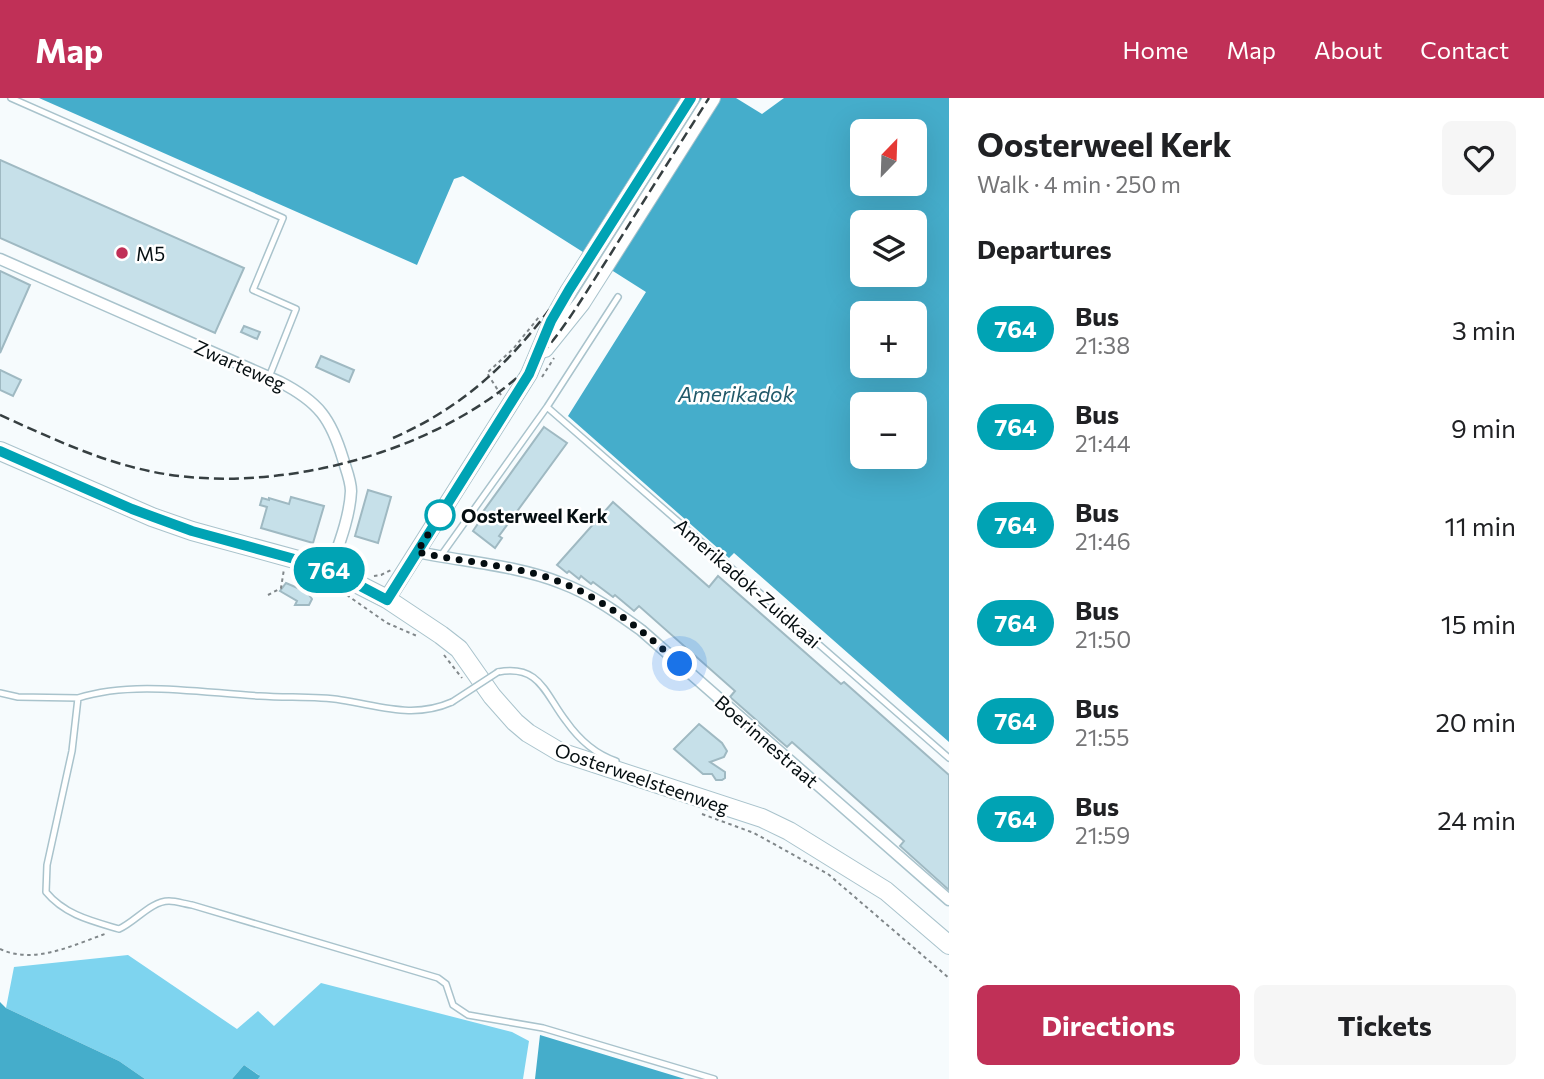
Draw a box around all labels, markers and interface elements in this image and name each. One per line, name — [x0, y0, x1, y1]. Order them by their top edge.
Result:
text: Map — [35, 29, 103, 70]
text: Home — [1123, 35, 1189, 64]
text: Map — [1227, 35, 1276, 64]
text: About — [1314, 35, 1382, 64]
text: Contact — [1420, 35, 1509, 64]
north arrow — [850, 119, 928, 196]
map controls — [850, 119, 927, 469]
button: heart — [1442, 121, 1516, 195]
text: Oosterweel Kerk — [977, 123, 1232, 164]
text: Walk · 4 min · 250 m — [977, 170, 1181, 198]
button: layers — [850, 210, 927, 287]
text: Departures — [977, 233, 1112, 264]
place label: M5 — [136, 242, 165, 265]
marker: M5 — [114, 245, 130, 261]
text: Bus — [1075, 300, 1119, 331]
button: + — [850, 301, 927, 378]
text: 764 — [994, 314, 1037, 343]
text: 3 min — [1452, 314, 1516, 345]
text: 21:38 — [1075, 331, 1130, 359]
street label: Zwarteweg — [191, 335, 289, 395]
water label: Amerikadok — [677, 381, 795, 406]
button: − — [850, 392, 927, 469]
text: Bus — [1075, 398, 1119, 429]
text: 764 — [994, 412, 1037, 441]
text: 9 min — [1451, 412, 1516, 443]
text: 21:44 — [1075, 429, 1131, 457]
text: Bus — [1075, 496, 1119, 527]
marker: Oosterweel Kerk — [425, 500, 455, 530]
place label: Oosterweel Kerk — [461, 504, 608, 527]
text: 764 — [994, 510, 1037, 539]
text: 11 min — [1445, 510, 1516, 541]
street label: Amerikadok-Zuidkaai — [670, 513, 826, 653]
text: 21:46 — [1075, 527, 1131, 555]
line badge: 764 — [289, 547, 369, 593]
text: 764 — [308, 555, 350, 584]
text: Bus — [1075, 594, 1119, 625]
text: 764 — [994, 608, 1037, 637]
text: 15 min — [1441, 608, 1516, 639]
text: 21:50 — [1075, 625, 1131, 653]
your location — [662, 646, 697, 681]
street label: Boerinnestraat — [711, 690, 824, 792]
text: Bus — [1075, 692, 1119, 723]
text: 764 — [994, 706, 1037, 735]
text: 20 min — [1435, 706, 1516, 737]
text: 21:55 — [1075, 723, 1129, 751]
street label: Oosterweelsteenweg — [552, 737, 732, 819]
text: Bus — [1075, 790, 1119, 821]
text: 764 — [994, 804, 1037, 833]
text: 24 min — [1437, 804, 1516, 835]
text: 21:59 — [1075, 821, 1130, 849]
button: Directions — [977, 985, 1240, 1065]
button: Tickets — [1254, 985, 1516, 1065]

